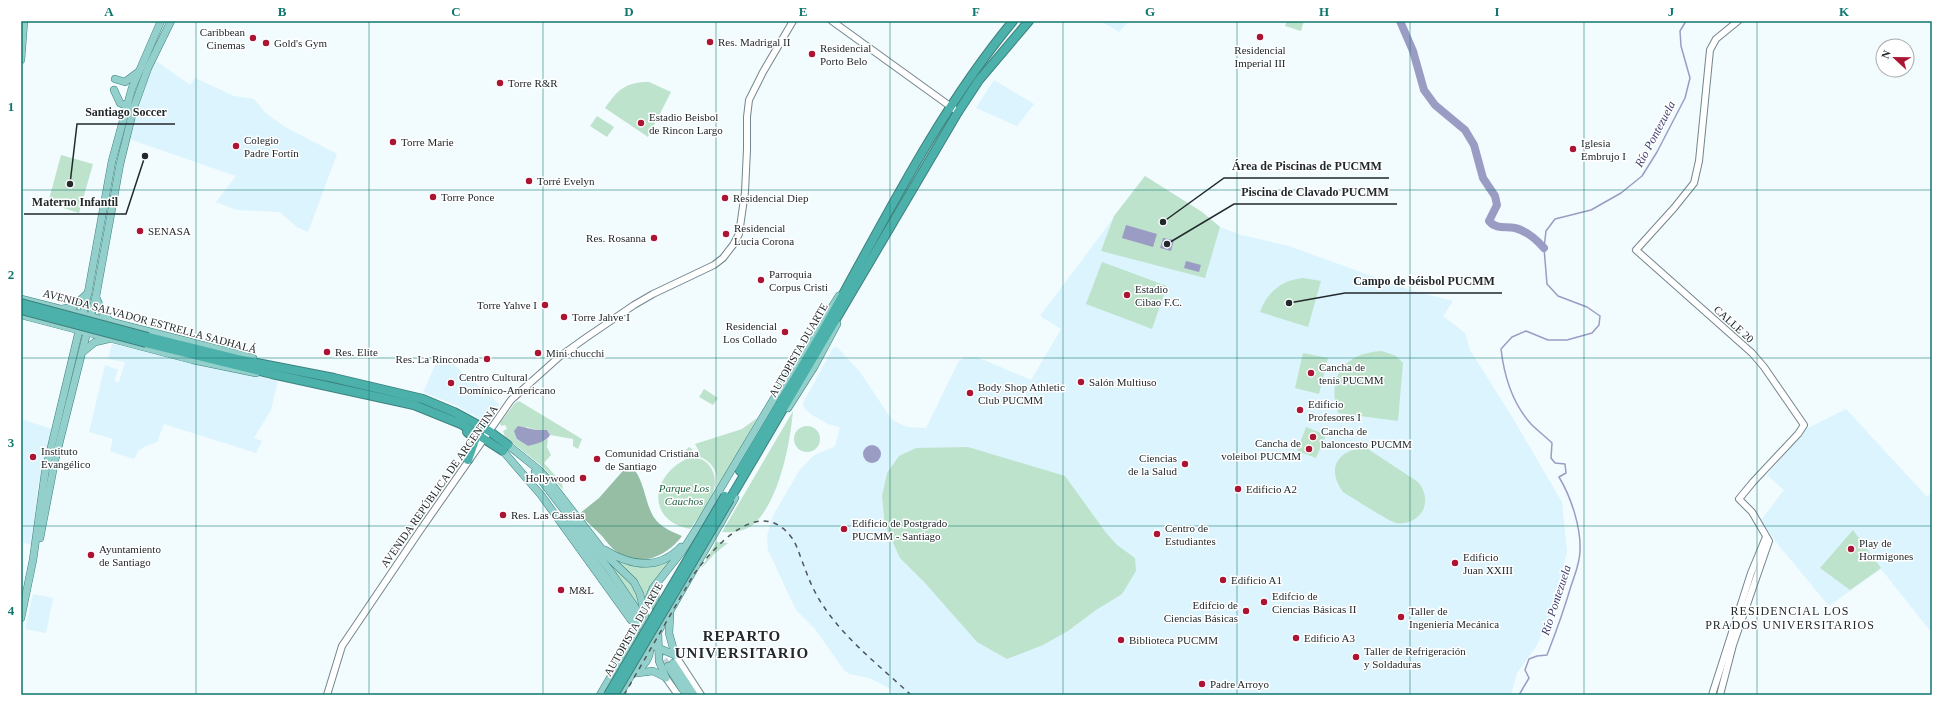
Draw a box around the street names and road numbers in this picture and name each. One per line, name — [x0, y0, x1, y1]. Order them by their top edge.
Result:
street label: AVENIDA SALVADOR ESTRELLA SADHALÁ — [42, 287, 258, 355]
street label: AUTOPISTA DUARTE — [766, 301, 830, 399]
street label: CALLE 20 — [1712, 303, 1757, 345]
street label: AVENIDA REPÚBLICA DE ARGENTINA — [378, 403, 500, 569]
street label: AUTOPISTA DUARTE — [601, 580, 665, 678]

